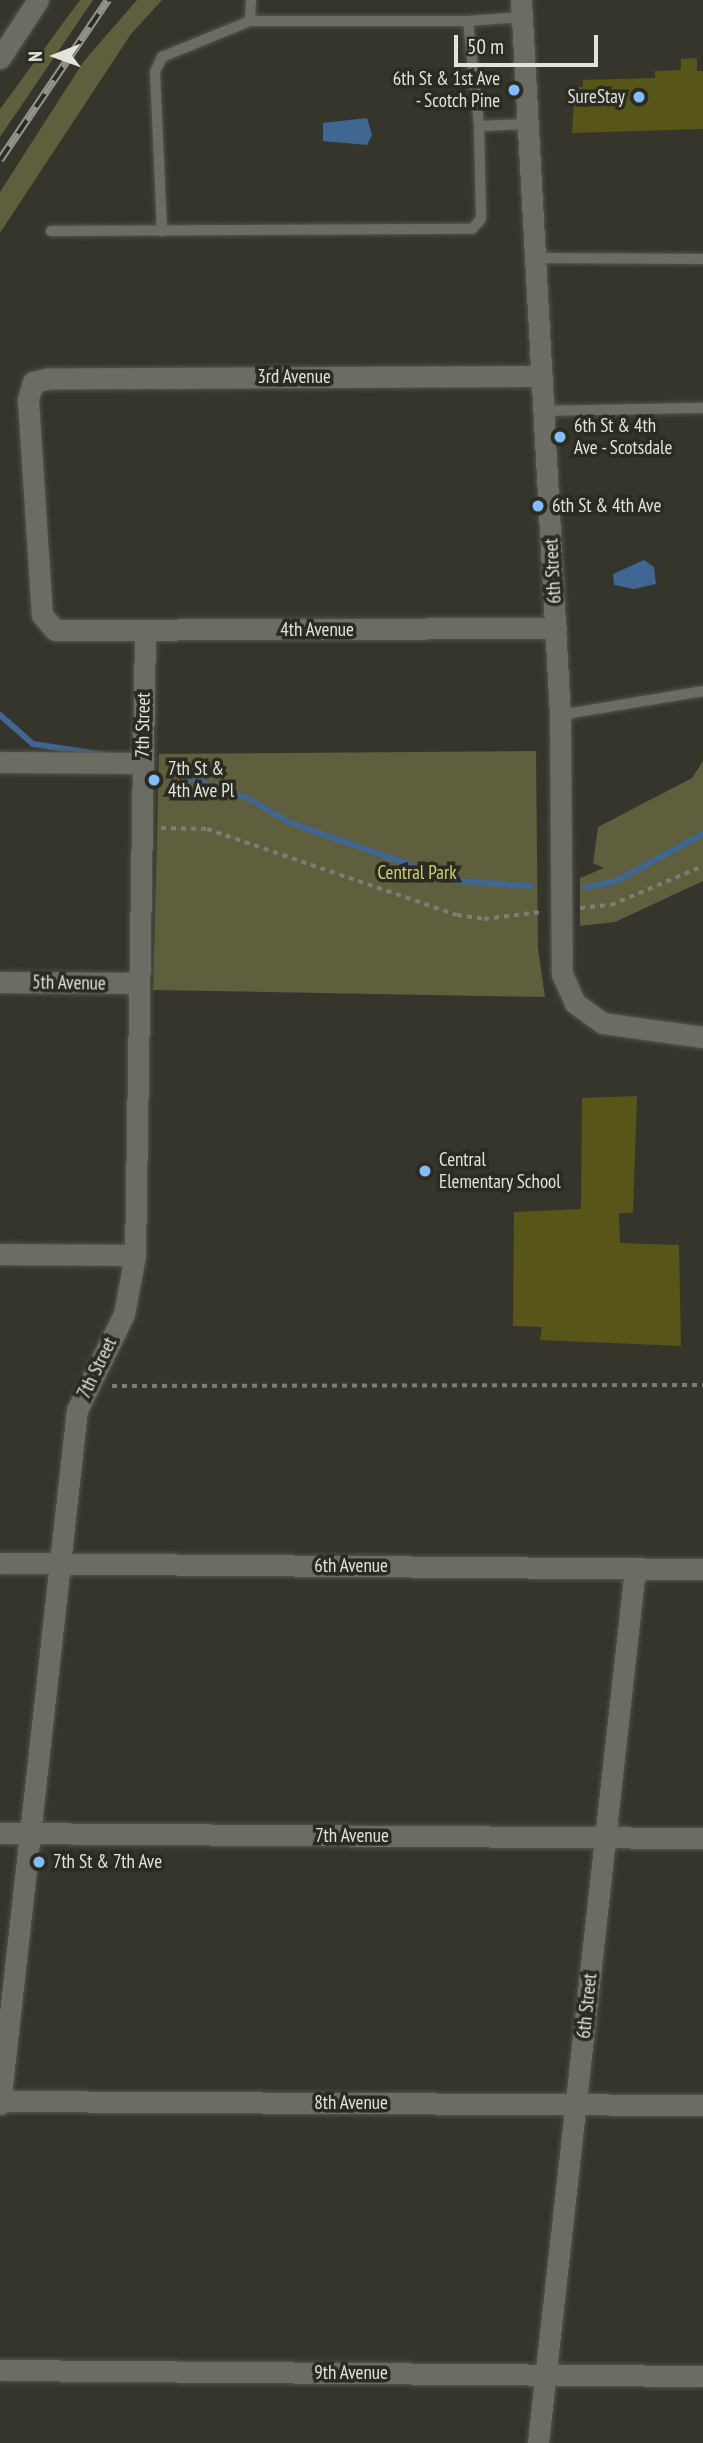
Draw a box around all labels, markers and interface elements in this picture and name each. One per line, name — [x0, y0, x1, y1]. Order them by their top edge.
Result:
north arrow — [21, 21, 91, 91]
scale bar — [458, 21, 602, 65]
text: 50 m — [467, 33, 504, 60]
text: N — [23, 51, 47, 62]
place label: 6th St & 1st Ave - Scotch Pine — [392, 68, 500, 112]
marker: 6th St & 1st Ave - Scotch Pine — [506, 82, 522, 98]
place label: SureStay — [567, 86, 625, 108]
marker: SureStay — [631, 89, 647, 105]
street label: 3rd Avenue — [257, 366, 331, 388]
place label: 6th St & 4th Ave - Scotsdale — [574, 415, 674, 459]
marker: 6th St & 4th Ave - Scotsdale — [552, 429, 568, 445]
place label: 6th St & 4th Ave — [552, 495, 662, 517]
marker: 6th St & 4th Ave — [530, 498, 546, 514]
street label: 6th Street — [540, 538, 566, 604]
street label: 4th Avenue — [280, 619, 354, 641]
street label: 7th Street — [131, 692, 155, 758]
place label: 7th St & 4th Ave Pl — [168, 758, 235, 802]
marker: 7th St & 4th Ave Pl — [146, 772, 162, 788]
park label: Central Park — [377, 862, 457, 884]
street label: 5th Avenue — [32, 971, 106, 995]
place label: Central Elementary School — [439, 1149, 561, 1193]
marker: Central Elementary School — [417, 1163, 433, 1179]
street label: 7th Street — [72, 1334, 122, 1402]
street label: 6th Avenue — [314, 1555, 388, 1577]
street label: 7th Avenue — [315, 1825, 389, 1847]
place label: 7th St & 7th Ave — [53, 1851, 163, 1873]
marker: 7th St & 7th Ave — [31, 1854, 47, 1870]
street label: 6th Street — [572, 1972, 602, 2040]
street label: 8th Avenue — [314, 2092, 388, 2114]
street label: 9th Avenue — [314, 2362, 388, 2384]

